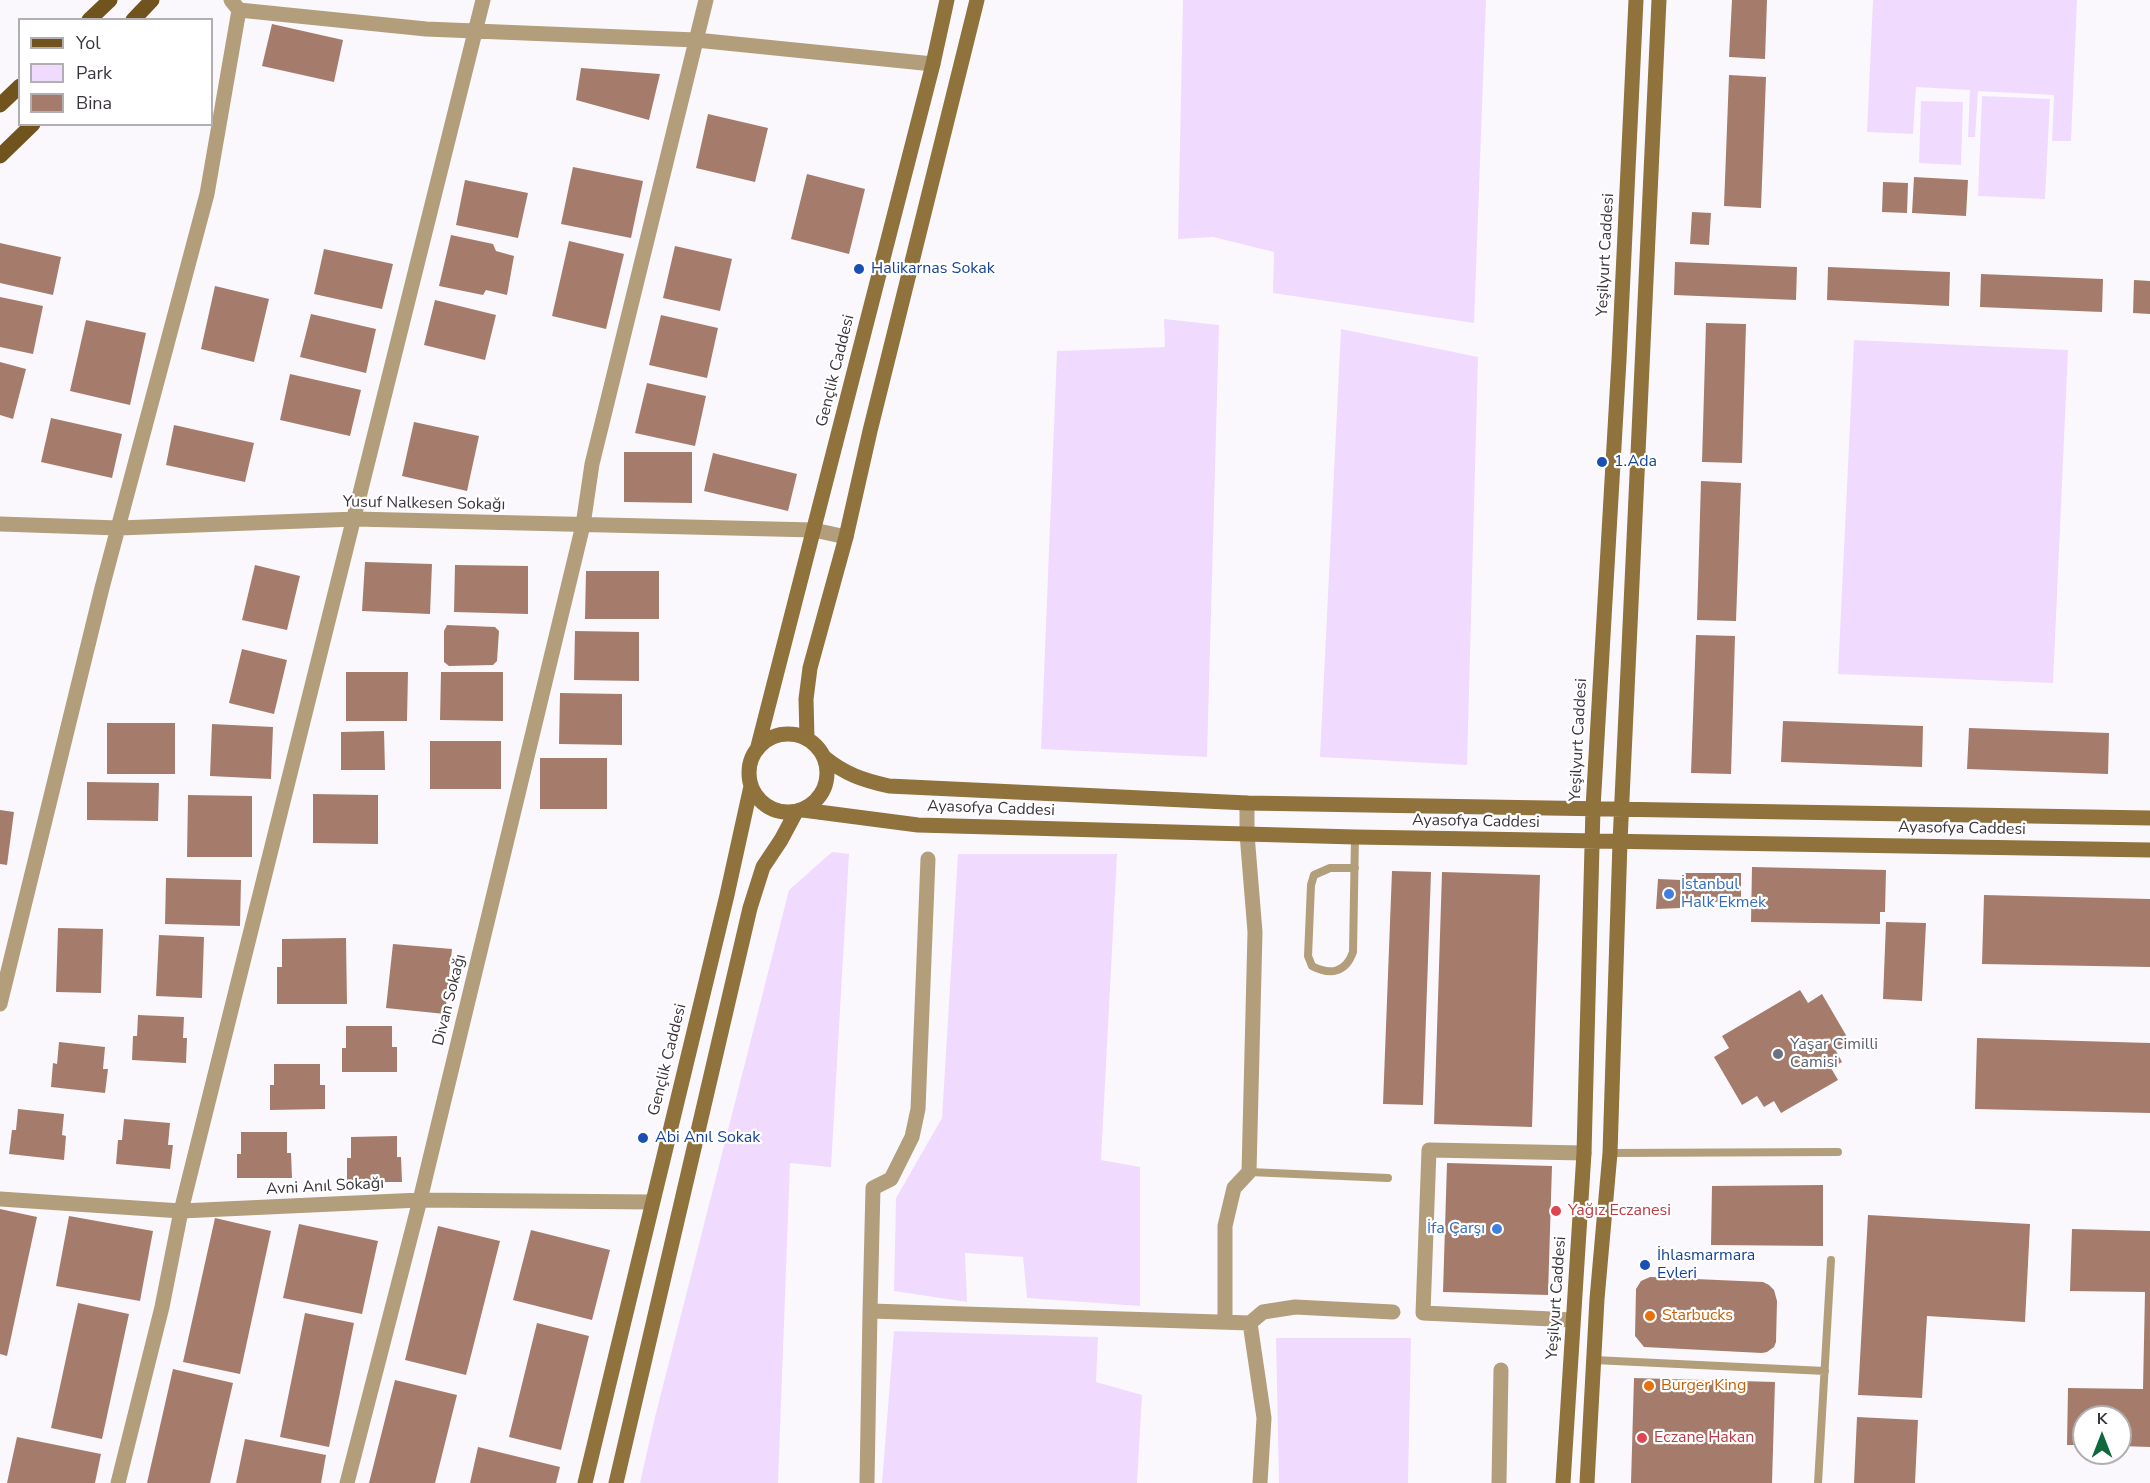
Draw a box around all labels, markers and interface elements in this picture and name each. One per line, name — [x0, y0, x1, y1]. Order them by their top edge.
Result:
legend — [18, 18, 213, 126]
text: Yol — [76, 31, 101, 55]
text: Park — [76, 61, 112, 85]
text: Bina — [76, 91, 112, 115]
street label: Yeşilyurt Caddesi — [1593, 193, 1619, 317]
place label: Halikarnas Sokak — [871, 259, 995, 279]
marker: Halikarnas Sokak — [852, 262, 866, 276]
street label: Gençlik Caddesi — [813, 313, 859, 429]
place label: 1.Ada — [1614, 452, 1657, 472]
marker: 1.Ada — [1595, 455, 1609, 469]
street label: Yusuf Nalkesen Sokağı — [343, 493, 505, 515]
street label: Yeşilyurt Caddesi — [1566, 678, 1592, 802]
street label: Ayasofya Caddesi — [927, 797, 1055, 821]
street label: Ayasofya Caddesi — [1412, 811, 1540, 833]
street label: Ayasofya Caddesi — [1898, 818, 2026, 840]
place label: İstanbul Halk Ekmek — [1681, 875, 1766, 913]
marker: İstanbul Halk Ekmek — [1662, 887, 1676, 901]
street label: Divan Sokağı — [429, 952, 471, 1048]
street label: Gençlik Caddesi — [645, 1002, 691, 1118]
place label: Yaşar Cimilli Camisi — [1790, 1035, 1878, 1073]
marker: Yaşar Cimilli Camisi — [1771, 1047, 1785, 1061]
place label: Abi Anıl Sokak — [655, 1128, 760, 1148]
marker: Abi Anıl Sokak — [636, 1131, 650, 1145]
street label: Avni Anıl Sokağı — [266, 1174, 384, 1200]
place label: Yağız Eczanesi — [1568, 1201, 1671, 1221]
marker: Yağız Eczanesi — [1549, 1204, 1563, 1218]
place label: İfa Çarşı — [1427, 1219, 1485, 1239]
marker: İfa Çarşı — [1490, 1222, 1504, 1236]
street label: Yeşilyurt Caddesi — [1543, 1236, 1571, 1360]
place label: İhlasmarmara Evleri — [1657, 1246, 1755, 1284]
marker: İhlasmarmara Evleri — [1638, 1258, 1652, 1272]
place label: Starbucks — [1662, 1306, 1733, 1326]
marker: Starbucks — [1643, 1309, 1657, 1323]
place label: Burger King — [1661, 1376, 1746, 1396]
marker: Burger King — [1642, 1379, 1656, 1393]
north arrow — [2072, 1405, 2132, 1465]
text: K — [2097, 1408, 2107, 1430]
place label: Eczane Hakan — [1654, 1428, 1754, 1448]
marker: Eczane Hakan — [1635, 1431, 1649, 1445]

